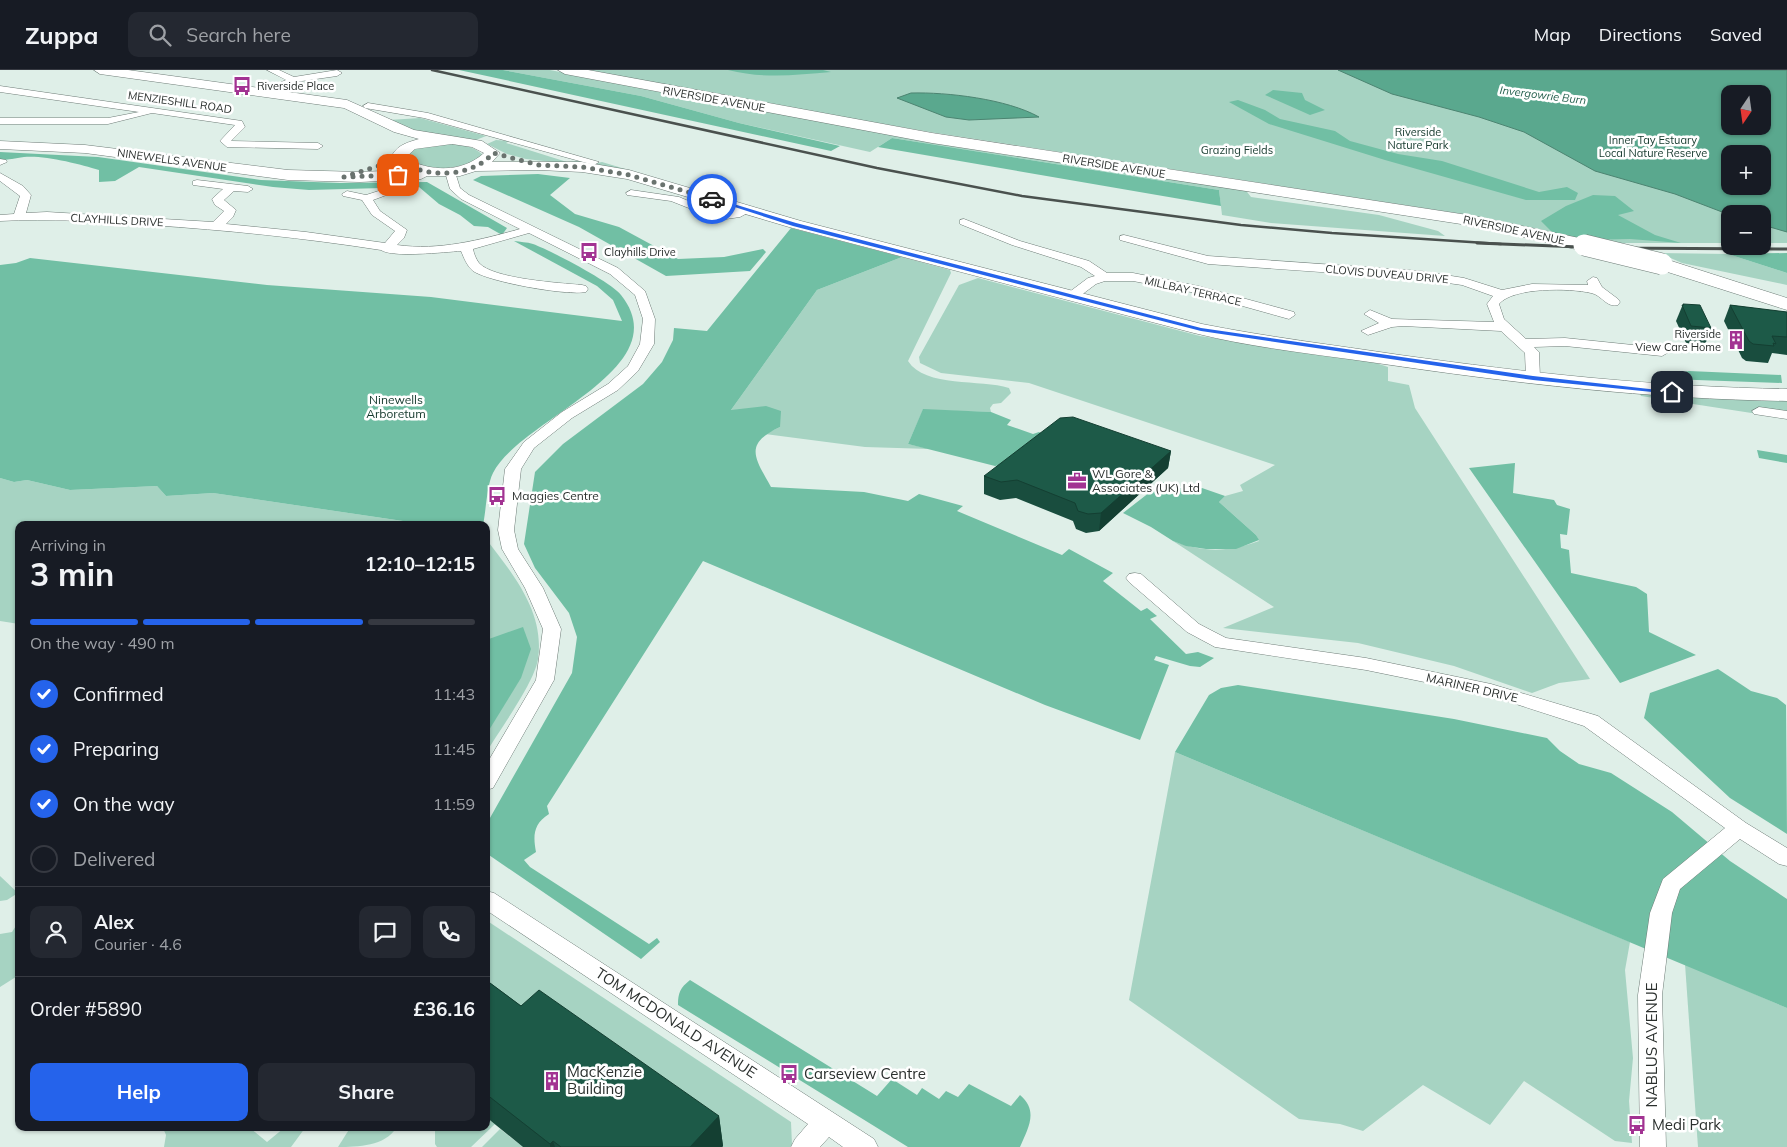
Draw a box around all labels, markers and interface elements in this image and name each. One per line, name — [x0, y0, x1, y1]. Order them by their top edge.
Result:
search box — [128, 12, 478, 57]
text: Zuppa — [25, 20, 98, 50]
icon: search — [146, 21, 174, 49]
text: Search here — [186, 23, 291, 47]
text: Map — [1534, 23, 1571, 46]
text: Directions — [1599, 23, 1682, 46]
text: Saved — [1710, 23, 1762, 46]
bus stop icon: Riverside Place — [231, 75, 253, 97]
place label: Riverside Place — [257, 79, 334, 93]
street label: RIVERSIDE AVENUE — [662, 83, 766, 115]
water label: Invergowrie Burn — [1499, 83, 1587, 107]
north arrow — [1721, 85, 1771, 135]
map controls — [1721, 85, 1771, 255]
street label: MENZIESHILL ROAD — [127, 88, 233, 116]
park label: Riverside Nature Park — [1388, 125, 1449, 152]
park label: Inner Tay Estuary Local Nature Reserve — [1599, 133, 1707, 160]
park label: Grazing Fields — [1201, 143, 1273, 157]
street label: NINEWELLS AVENUE — [116, 145, 228, 175]
button: + — [1721, 145, 1771, 195]
street label: RIVERSIDE AVENUE — [1062, 151, 1166, 181]
pin — [377, 154, 419, 196]
icon: bag — [384, 161, 412, 189]
courier — [687, 174, 737, 224]
icon: car — [698, 185, 726, 213]
button: − — [1721, 205, 1771, 255]
street label: CLAYHILLS DRIVE — [70, 211, 164, 229]
street label: RIVERSIDE AVENUE — [1462, 212, 1566, 248]
bus stop icon: Clayhills Drive — [578, 241, 600, 263]
place label: Clayhills Drive — [604, 245, 676, 259]
street label: CLOVIS DUVEAU DRIVE — [1325, 262, 1449, 286]
street label: MILLBAY TERRACE — [1143, 273, 1243, 309]
place label: Riverside View Care Home — [1635, 327, 1721, 354]
building icon: Riverside View Care Home — [1725, 329, 1747, 351]
pin — [1651, 371, 1693, 413]
icon: home — [1658, 378, 1686, 406]
park label: Ninewells Arboretum — [366, 392, 426, 421]
place label: WL Gore & Associates (UK) Ltd — [1092, 466, 1200, 495]
office icon: WL Gore & Associates (UK) Ltd — [1066, 470, 1088, 492]
bus stop icon: Maggies Centre — [486, 485, 508, 507]
place label: Maggies Centre — [512, 488, 599, 503]
text: Arriving in — [30, 535, 106, 555]
text: 12:10–12:15 — [365, 552, 475, 576]
text: 3 min — [30, 554, 114, 594]
text: On the way · 490 m — [30, 633, 175, 653]
street label: MARINER DRIVE — [1425, 670, 1519, 705]
icon: check — [30, 680, 58, 708]
text: Confirmed — [73, 682, 164, 706]
text: 11:43 — [433, 684, 475, 704]
icon: check — [30, 735, 58, 763]
text: Preparing — [73, 737, 159, 761]
text: 11:45 — [433, 739, 475, 759]
icon: check — [30, 790, 58, 818]
text: On the way — [73, 792, 175, 816]
text: 11:59 — [433, 794, 475, 814]
text: Delivered — [73, 847, 155, 871]
button: person — [30, 906, 82, 958]
button: chat — [359, 906, 411, 958]
button: phone — [423, 906, 475, 958]
text: Alex — [94, 910, 134, 934]
text: Courier · 4.6 — [94, 934, 182, 954]
street label: TOM MCDONALD AVENUE — [592, 963, 761, 1082]
street label: NABLUS AVENUE — [1642, 982, 1661, 1107]
text: Order #5890 — [30, 997, 142, 1021]
text: £36.16 — [413, 997, 475, 1021]
place label: MacKenzie Building — [567, 1062, 642, 1098]
button: Help — [30, 1063, 248, 1121]
button: Share — [258, 1063, 475, 1121]
bus stop icon: Carseview Centre — [778, 1063, 800, 1085]
place label: Carseview Centre — [804, 1064, 926, 1083]
building icon: MacKenzie Building — [541, 1070, 563, 1092]
bus stop icon: Medi Park — [1626, 1114, 1648, 1136]
place label: Medi Park — [1652, 1115, 1721, 1134]

